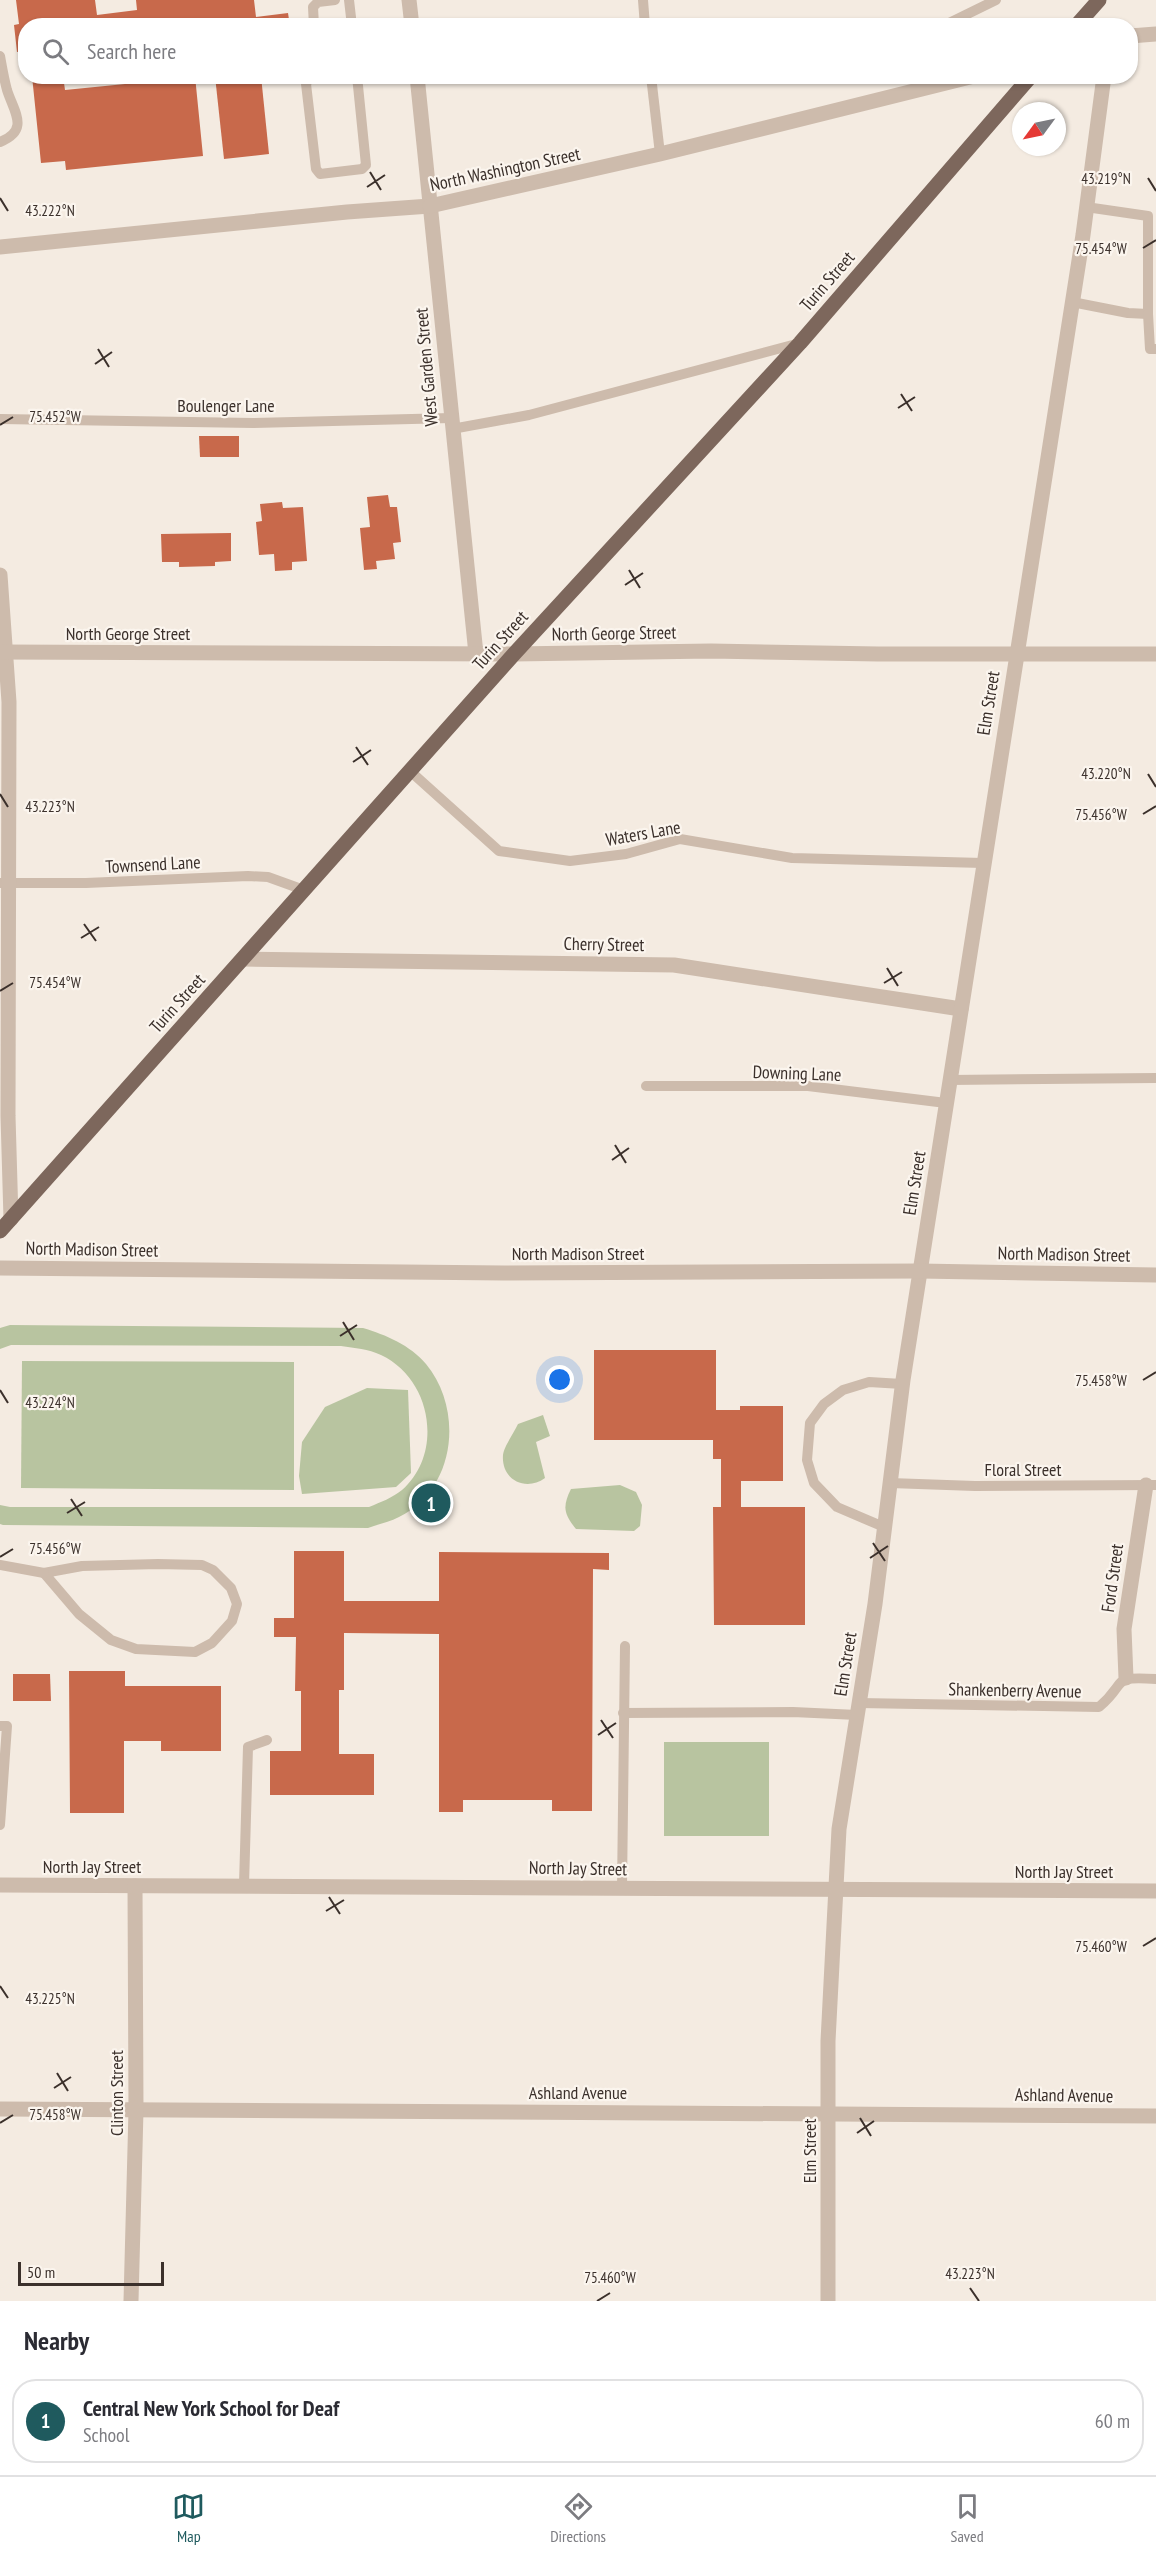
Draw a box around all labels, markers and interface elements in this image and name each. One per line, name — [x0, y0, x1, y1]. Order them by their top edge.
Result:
search box — [18, 18, 1138, 84]
icon: search — [39, 35, 72, 68]
text: Search here — [87, 37, 176, 65]
north arrow — [1012, 102, 1066, 156]
street label: North Washington Street — [428, 142, 582, 196]
text: 43.219°N — [1081, 169, 1131, 188]
text: 43.222°N — [25, 201, 75, 220]
text: 75.454°W — [1075, 239, 1127, 258]
street label: Turin Street — [795, 246, 859, 316]
street label: West Garden Street — [409, 307, 443, 427]
street label: Boulenger Lane — [177, 394, 275, 417]
text: 75.452°W — [29, 407, 81, 426]
street label: Turin Street — [467, 605, 533, 675]
street label: North George Street — [551, 620, 677, 646]
street label: North George Street — [66, 622, 190, 645]
street label: Elm Street — [972, 669, 1004, 737]
text: 43.220°N — [1081, 764, 1131, 783]
text: 43.223°N — [25, 797, 75, 816]
text: 75.456°W — [1075, 805, 1127, 824]
street label: Waters Lane — [604, 815, 682, 851]
street label: Townsend Lane — [105, 850, 201, 878]
street label: Cherry Street — [563, 932, 645, 956]
street label: Turin Street — [144, 968, 210, 1038]
text: 75.454°W — [29, 973, 81, 992]
street label: Downing Lane — [752, 1060, 842, 1086]
street label: Elm Street — [898, 1149, 930, 1217]
street label: North Madison Street — [25, 1236, 159, 1262]
street label: North Madison Street — [997, 1241, 1131, 1267]
street label: North Madison Street — [512, 1242, 644, 1265]
your location — [545, 1365, 574, 1394]
text: 75.458°W — [1075, 1371, 1127, 1390]
text: 43.224°N — [25, 1393, 75, 1412]
street label: Floral Street — [985, 1458, 1061, 1481]
pin: 1 — [412, 1480, 450, 1526]
text: 75.456°W — [29, 1539, 81, 1558]
street label: Ford Street — [1096, 1542, 1128, 1614]
street label: Elm Street — [829, 1630, 861, 1698]
street label: Shankenberry Avenue — [948, 1677, 1082, 1703]
street label: North Jay Street — [43, 1855, 141, 1878]
street label: North Jay Street — [529, 1856, 627, 1880]
street label: North Jay Street — [1015, 1860, 1113, 1883]
text: 75.460°W — [1075, 1937, 1127, 1956]
text: 43.225°N — [25, 1989, 75, 2008]
street label: Clinton Street — [105, 2050, 128, 2136]
street label: Ashland Avenue — [529, 2081, 627, 2104]
street label: Ashland Avenue — [1015, 2083, 1113, 2107]
text: 75.458°W — [29, 2105, 81, 2124]
street label: Elm Street — [798, 2119, 821, 2183]
scale bar — [18, 2259, 164, 2286]
text: 50 m — [27, 2262, 55, 2282]
text: 43.223°N — [945, 2264, 995, 2283]
text: 75.460°W — [584, 2268, 636, 2287]
text: Nearby — [24, 2324, 89, 2357]
text: Central New York School for Deaf — [83, 2394, 339, 2422]
text: 1 — [41, 2408, 50, 2434]
text: 60 m — [1095, 2408, 1130, 2434]
text: School — [83, 2422, 129, 2448]
tab: Map — [172, 2490, 205, 2546]
tab: Directions — [550, 2490, 606, 2546]
tab: Saved — [951, 2490, 984, 2546]

